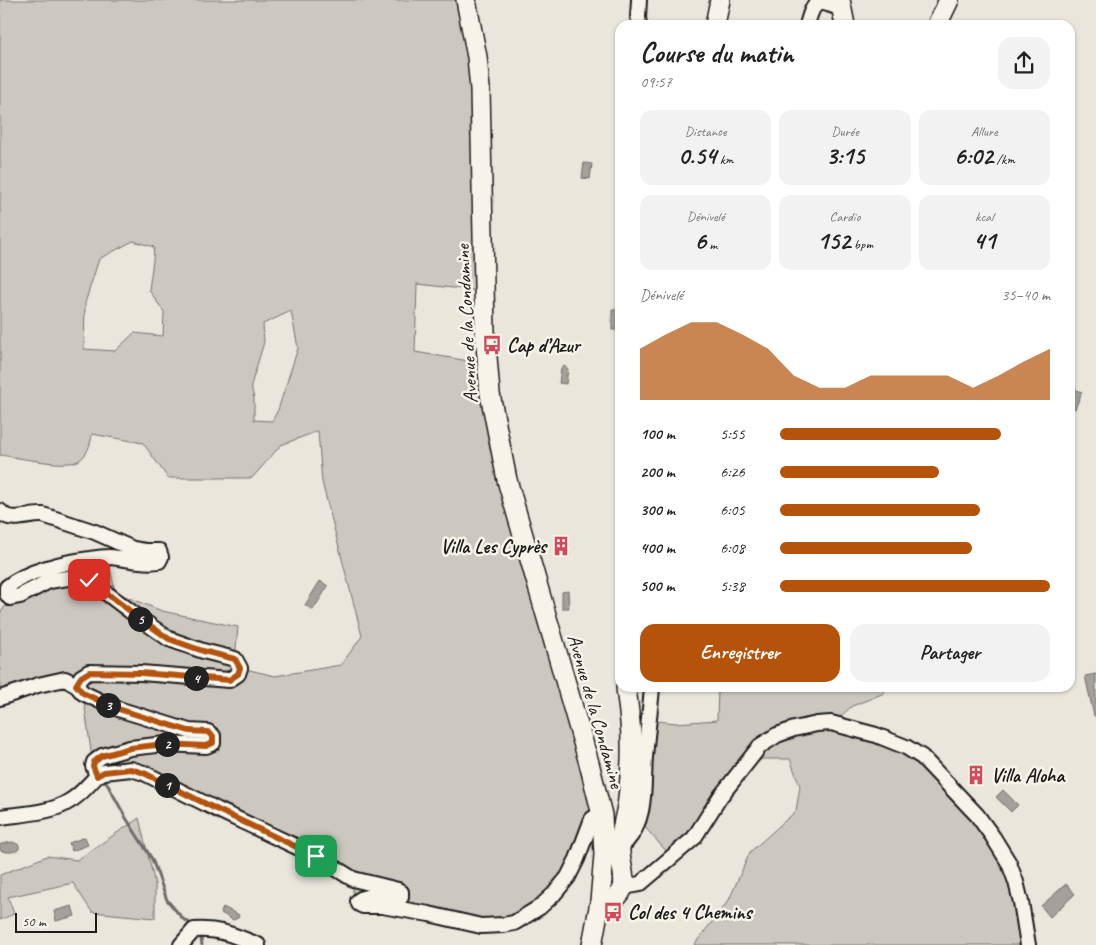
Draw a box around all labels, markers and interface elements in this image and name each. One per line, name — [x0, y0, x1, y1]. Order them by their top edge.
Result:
text: Course du matin — [640, 35, 793, 70]
button: share — [998, 37, 1050, 89]
text: 09:57 — [640, 72, 672, 92]
text: Distance — [685, 123, 727, 140]
text: Durée — [831, 123, 859, 140]
text: Allure — [971, 123, 998, 140]
text: 0.54 — [678, 140, 716, 172]
text: 3:15 — [826, 140, 864, 172]
text: 6:02 — [954, 140, 993, 172]
text: km — [716, 151, 733, 168]
text: /km — [993, 151, 1015, 168]
text: Dénivelé — [687, 208, 725, 225]
text: Cardio — [830, 208, 860, 225]
text: kcal — [975, 208, 994, 225]
text: 6 — [694, 225, 706, 257]
text: 152 — [817, 225, 850, 257]
text: 41 — [973, 225, 996, 257]
text: m — [706, 236, 717, 253]
text: bpm — [850, 236, 873, 253]
street label: Avenue de la Condamine — [450, 243, 483, 404]
text: Dénivelé — [640, 285, 683, 305]
text: 35–40 m — [1001, 285, 1050, 305]
place label: Cap d’Azur — [507, 333, 583, 358]
bus stop icon: Cap d’Azur — [481, 334, 503, 356]
text: 100 m — [640, 424, 675, 444]
text: 5:55 — [720, 424, 745, 444]
text: 200 m — [640, 462, 675, 482]
text: 6:26 — [720, 462, 745, 482]
text: 300 m — [640, 500, 675, 520]
text: 6:05 — [720, 500, 745, 520]
place label: Villa Les Cyprès — [440, 534, 548, 559]
building icon: Villa Les Cyprès — [550, 535, 572, 557]
text: 400 m — [640, 538, 675, 558]
text: 6:08 — [720, 538, 745, 558]
pin — [68, 559, 110, 601]
icon: check — [75, 566, 103, 594]
text: 500 m — [640, 576, 674, 596]
text: 5:38 — [720, 576, 745, 596]
pin: 5 — [128, 606, 152, 632]
text: 5 — [137, 611, 144, 628]
button: Enregistrer — [640, 624, 840, 682]
button: Partager — [850, 624, 1050, 682]
street label: Avenue de la Condamine — [562, 631, 630, 792]
pin: 4 — [184, 666, 208, 690]
text: 4 — [193, 670, 200, 687]
pin: 3 — [96, 692, 120, 718]
text: 3 — [105, 697, 112, 714]
pin: 2 — [154, 732, 180, 756]
text: 2 — [164, 736, 171, 753]
place label: Villa Aloha — [991, 763, 1066, 788]
building icon: Villa Aloha — [965, 764, 987, 786]
pin: 1 — [154, 772, 180, 798]
text: 1 — [164, 777, 171, 794]
pin — [295, 835, 337, 877]
icon: arrive — [302, 842, 330, 870]
place label: Col des 4 Chemins — [628, 900, 754, 925]
bus stop icon: Col des 4 Chemins — [602, 901, 624, 923]
scale bar — [15, 910, 98, 933]
text: 50 m — [22, 913, 46, 930]

